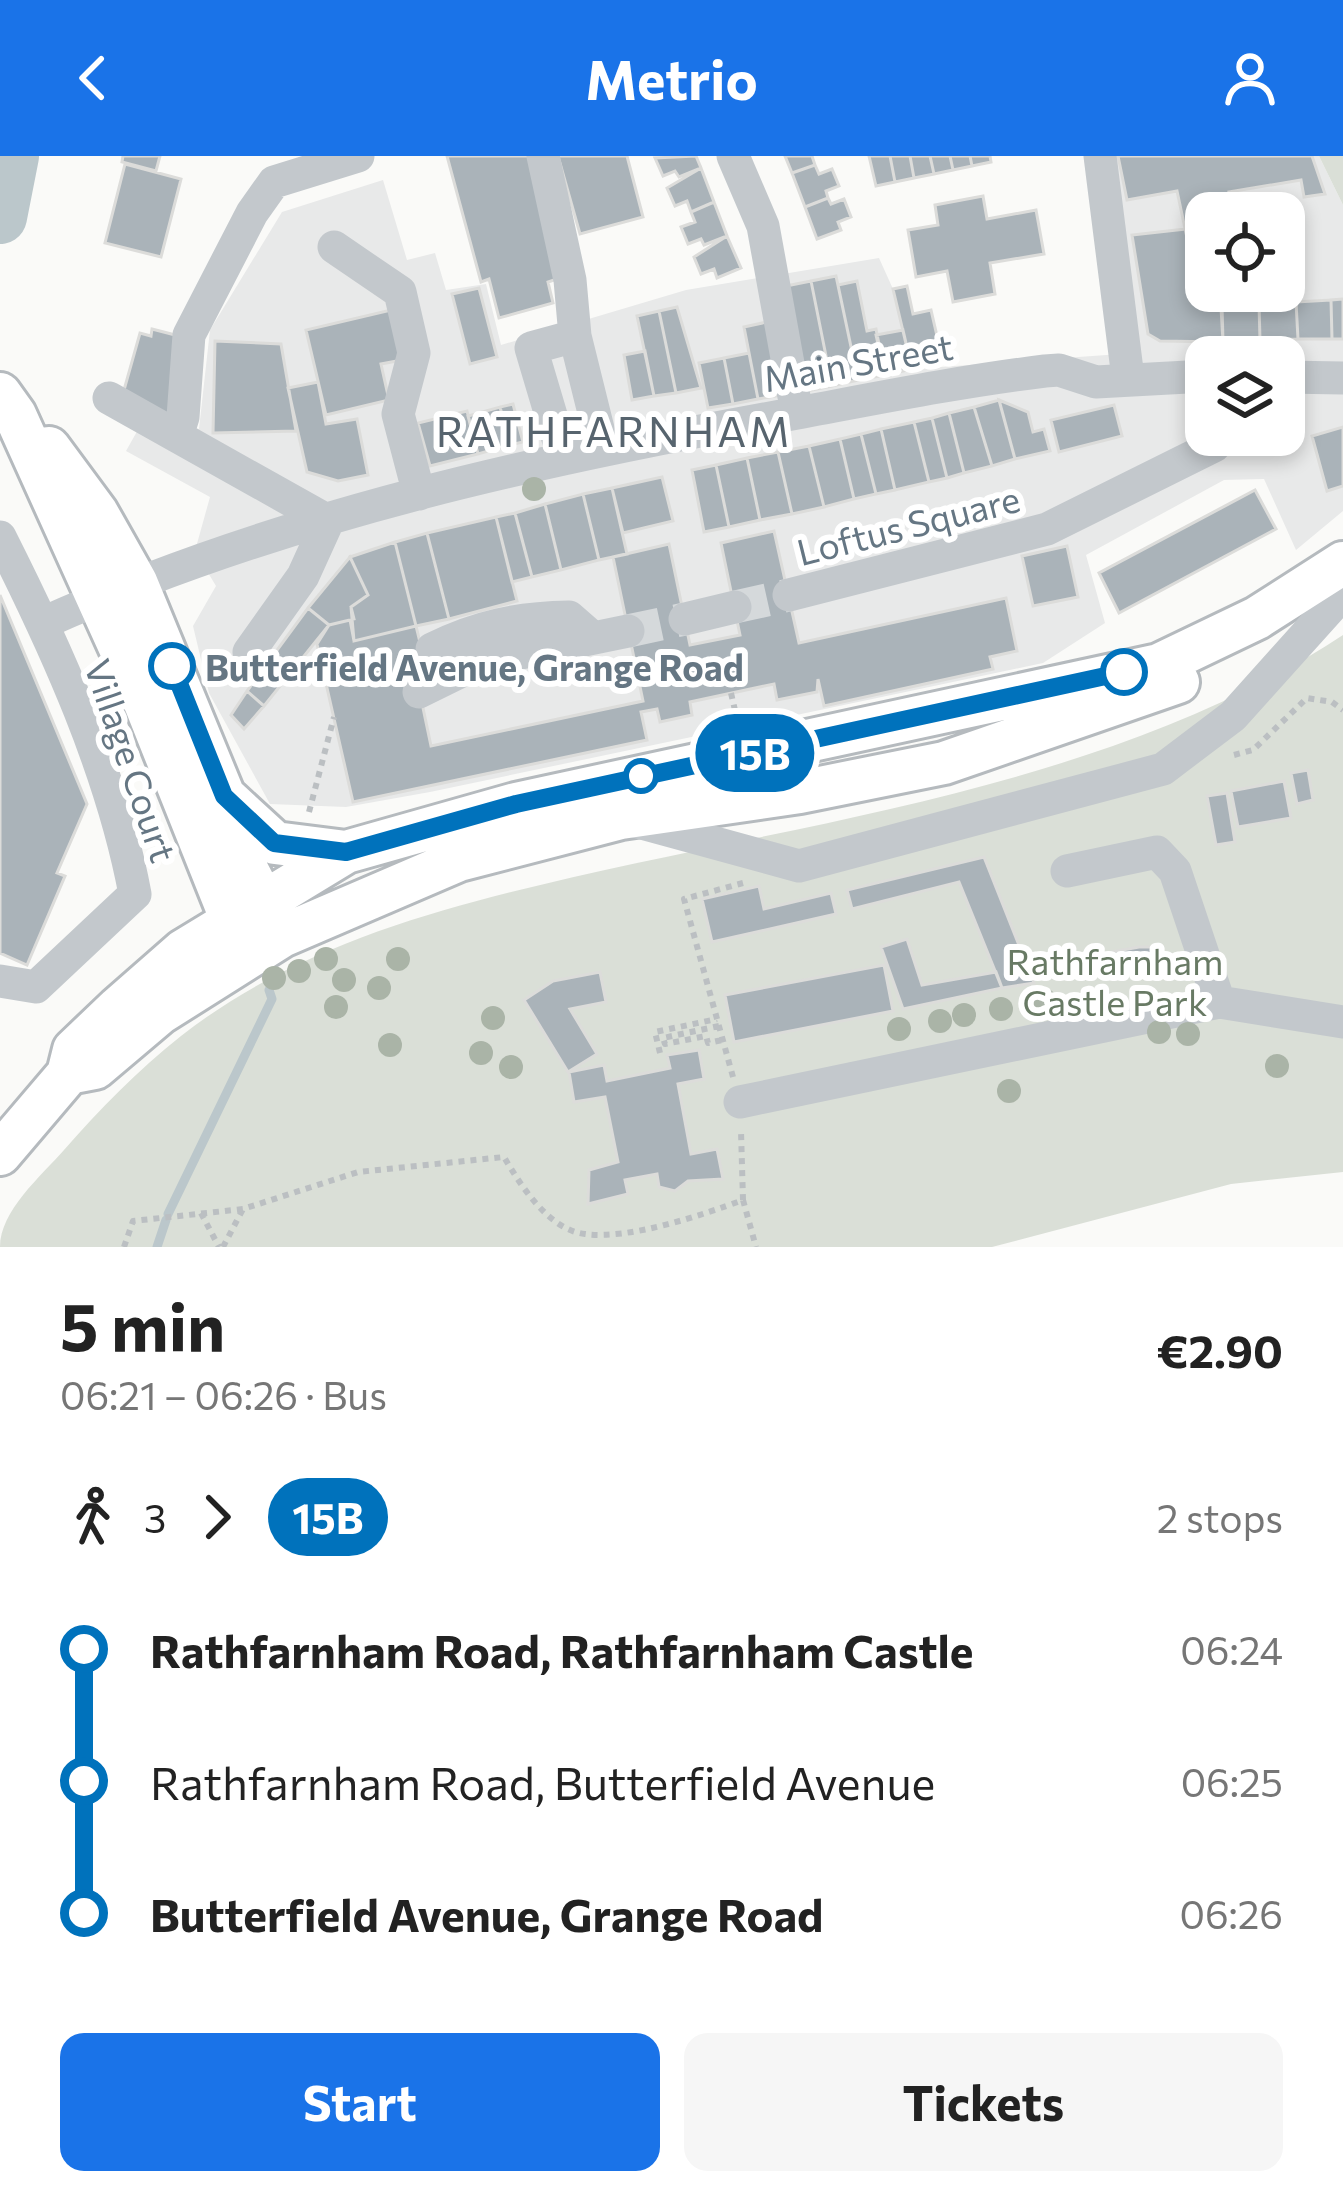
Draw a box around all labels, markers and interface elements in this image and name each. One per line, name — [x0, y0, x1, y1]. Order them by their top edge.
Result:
icon: back — [60, 45, 126, 111]
text: Metrio — [585, 45, 758, 111]
icon: person — [1217, 45, 1283, 111]
map controls — [1185, 192, 1305, 456]
button: locate — [1185, 192, 1305, 312]
street label: Main Street — [760, 323, 956, 399]
button: layers — [1185, 336, 1305, 456]
district label: RATHFARNHAM — [436, 404, 792, 456]
street label: Loftus Square — [792, 475, 1024, 573]
marker: Butterfield Avenue, Grange Road — [150, 644, 194, 688]
place label: Butterfield Avenue, Grange Road — [205, 644, 744, 688]
unlabelled marker — [1102, 650, 1146, 694]
street label: Village Court — [77, 653, 187, 867]
line badge: 15B — [686, 714, 824, 792]
text: 15B — [719, 727, 791, 779]
unlabelled marker — [625, 760, 657, 792]
park label: Rathfarnham Castle Park — [1007, 938, 1223, 1023]
text: 5 min — [60, 1284, 225, 1365]
text: €2.90 — [1157, 1322, 1283, 1377]
text: 06:21 – 06:26 · Bus — [60, 1370, 387, 1418]
icon: walk — [60, 1484, 126, 1550]
icon: forward — [184, 1484, 250, 1550]
text: 15B — [292, 1491, 364, 1543]
text: 3 — [144, 1493, 166, 1541]
text: 2 stops — [1157, 1493, 1283, 1541]
text: Rathfarnham Road, Rathfarnham Castle — [150, 1622, 973, 1677]
text: 06:24 — [1180, 1625, 1283, 1673]
text: Rathfarnham Road, Butterfield Avenue — [150, 1754, 935, 1809]
text: 06:25 — [1181, 1757, 1283, 1805]
text: Butterfield Avenue, Grange Road — [150, 1886, 823, 1941]
text: 06:26 — [1179, 1889, 1283, 1937]
button: Start — [60, 2033, 660, 2171]
button: Tickets — [684, 2033, 1283, 2171]

